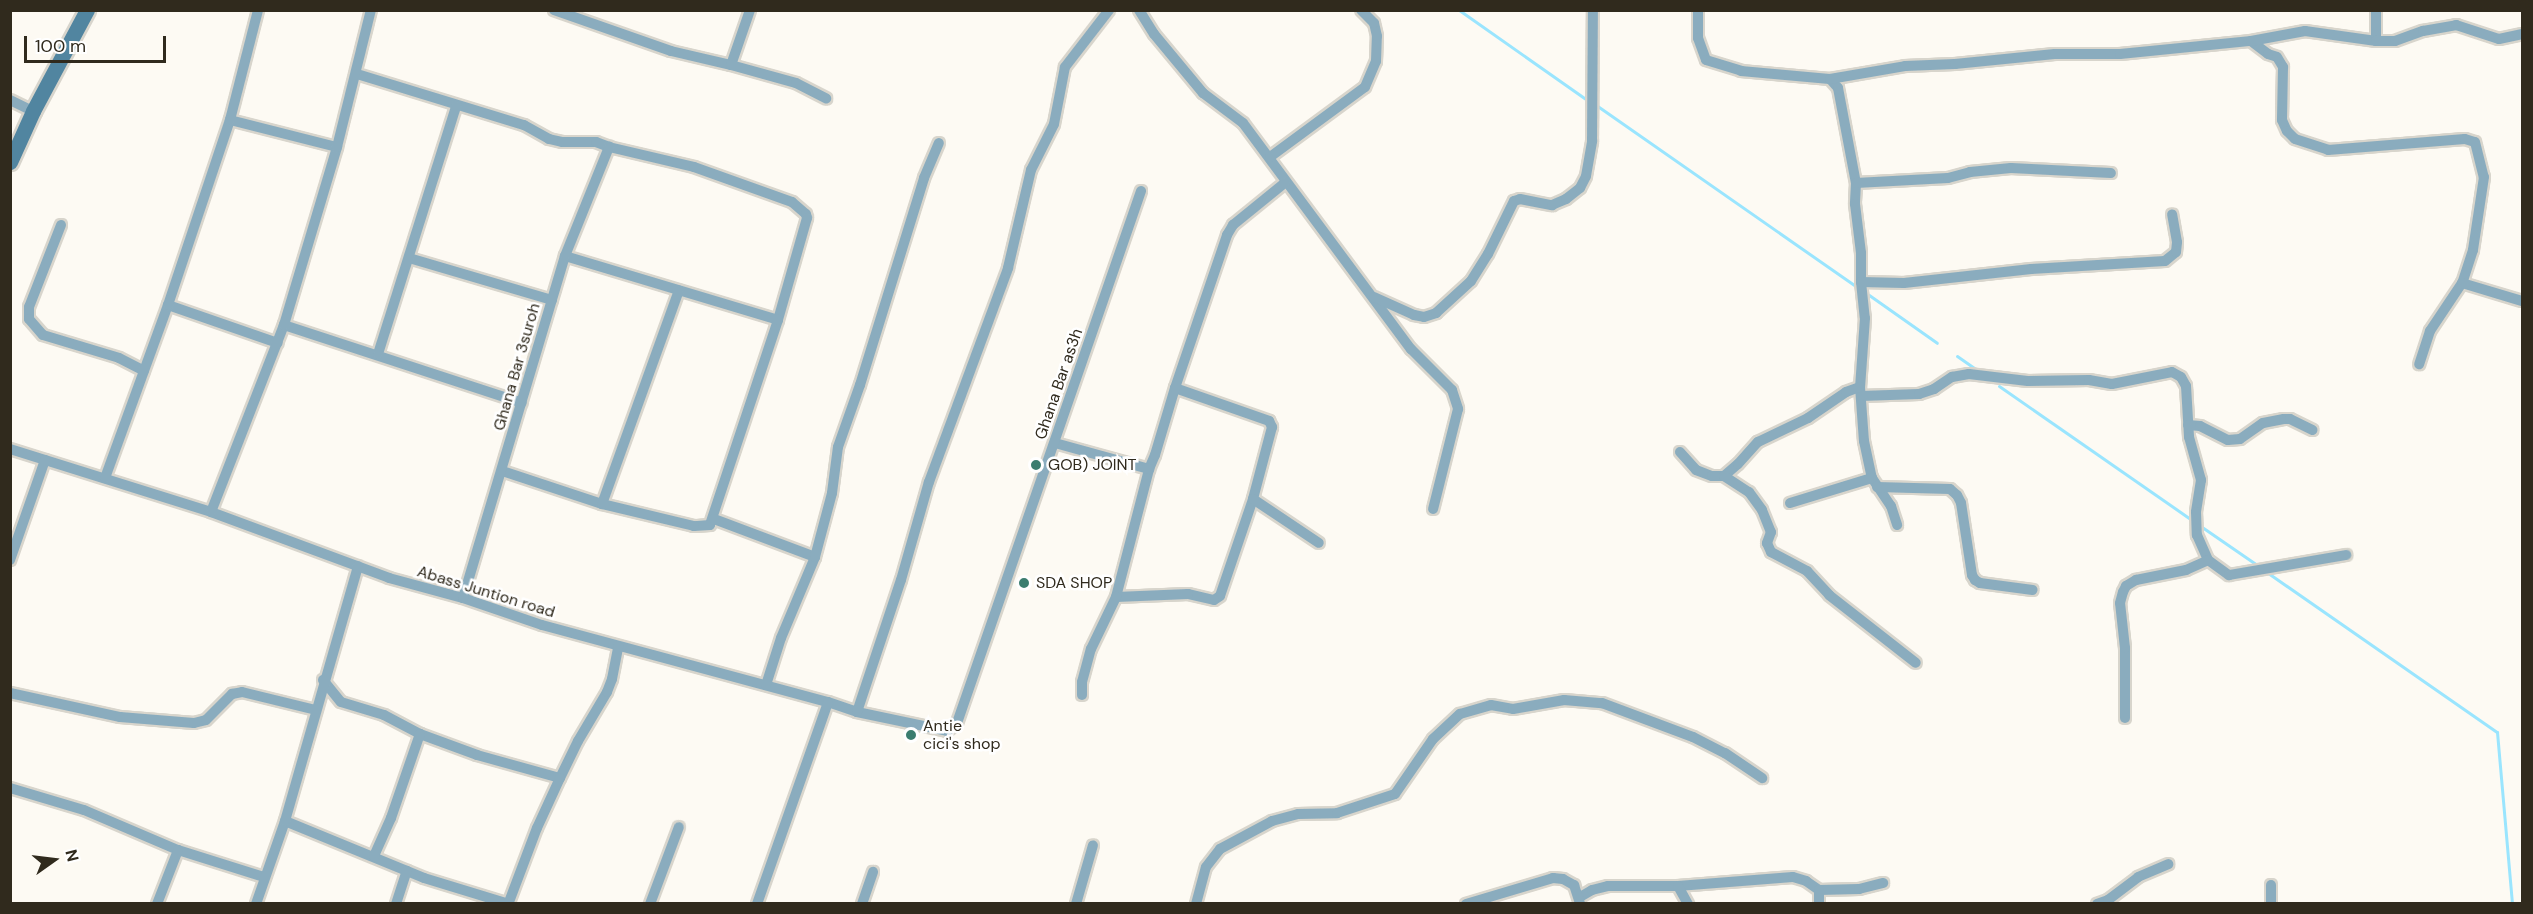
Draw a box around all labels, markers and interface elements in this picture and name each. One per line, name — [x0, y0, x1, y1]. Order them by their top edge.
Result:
scale bar — [27, 24, 170, 62]
text: 100 m — [35, 34, 86, 58]
street label: Ghana Bar 3suroh — [490, 301, 544, 433]
street label: Ghana Bar as3h — [1031, 326, 1087, 442]
place label: GOB) JOINT — [1048, 455, 1137, 475]
marker: GOB) JOINT — [1029, 458, 1043, 472]
street label: Abass Juntion road — [415, 562, 557, 622]
place label: SDA SHOP — [1036, 573, 1112, 593]
marker: SDA SHOP — [1017, 576, 1031, 590]
place label: Antie cici's shop — [923, 716, 1001, 754]
marker: Antie cici's shop — [904, 728, 918, 742]
north arrow — [24, 830, 84, 890]
text: N — [60, 847, 84, 864]

